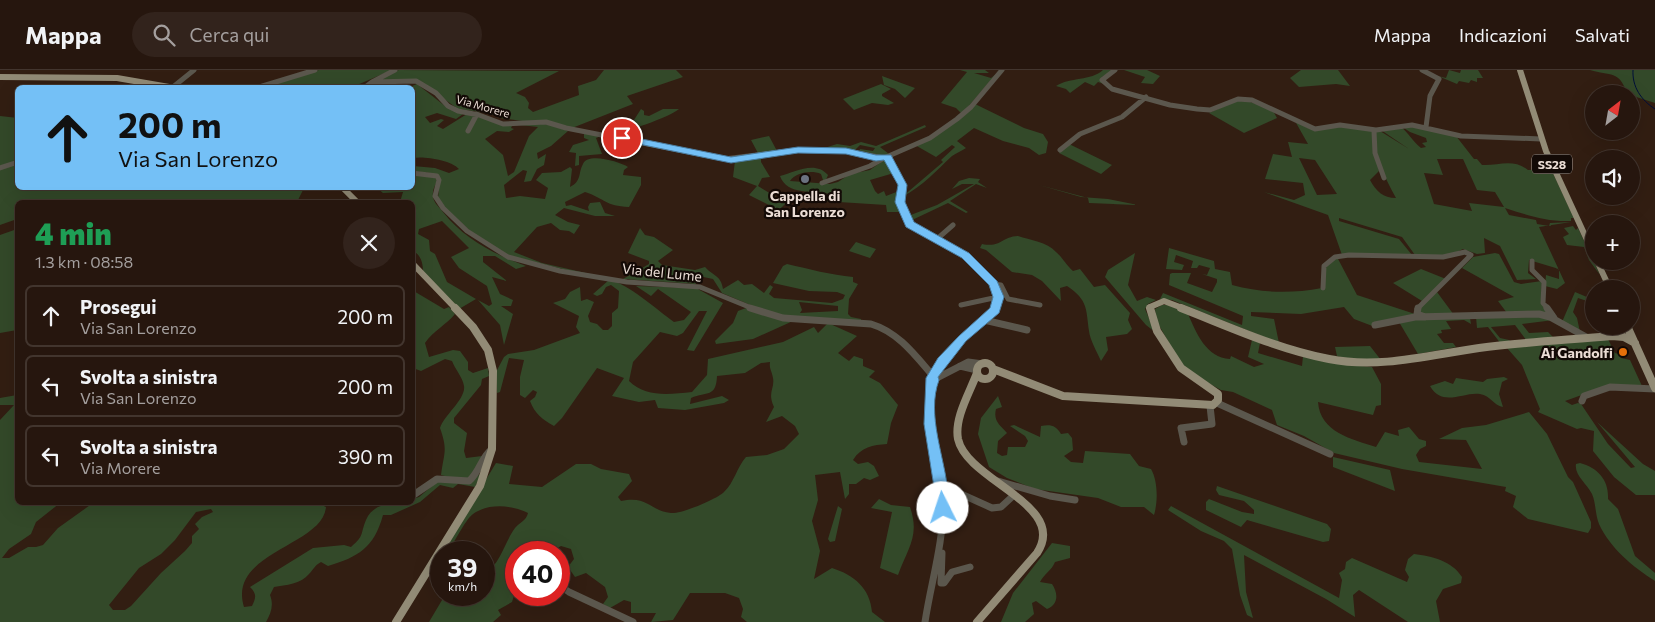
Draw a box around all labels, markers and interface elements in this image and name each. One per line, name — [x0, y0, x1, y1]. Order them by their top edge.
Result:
search box — [132, 12, 482, 57]
text: Mappa — [25, 20, 102, 49]
icon: search — [150, 21, 178, 49]
text: Cerca qui — [190, 23, 269, 46]
text: Mappa — [1374, 24, 1431, 46]
text: Indicazioni — [1459, 24, 1547, 46]
text: Salvati — [1575, 24, 1630, 46]
north arrow — [1585, 85, 1640, 140]
map controls — [1585, 85, 1640, 335]
street label: Via Morere — [455, 92, 512, 120]
text: 200 m — [118, 102, 221, 145]
icon: ahead — [35, 105, 100, 170]
pin — [601, 117, 643, 159]
icon: arrive — [608, 124, 636, 152]
text: Via San Lorenzo — [118, 145, 278, 172]
button: sound — [1585, 150, 1640, 205]
road number: SS28 — [1532, 155, 1572, 174]
marker: Cappella di San Lorenzo — [799, 173, 811, 185]
place label: Cappella di San Lorenzo — [765, 187, 845, 220]
text: 4 min — [35, 214, 112, 251]
button: + — [1585, 215, 1640, 270]
button: close — [343, 217, 395, 269]
text: 1.3 km · 08:58 — [35, 252, 133, 271]
street label: Via del Lume — [621, 259, 703, 285]
button: − — [1585, 280, 1640, 335]
text: Prosegui — [80, 295, 157, 318]
icon: ahead — [37, 302, 65, 330]
text: 200 m — [338, 305, 393, 328]
text: Via San Lorenzo — [80, 318, 196, 337]
place label: Ai Gandolfi — [1541, 344, 1613, 361]
marker: Ai Gandolfi — [1617, 346, 1629, 358]
text: Svolta a sinistra — [80, 365, 218, 388]
icon: left — [37, 372, 65, 400]
text: 200 m — [338, 375, 393, 398]
text: Via San Lorenzo — [80, 388, 196, 407]
text: Svolta a sinistra — [80, 435, 218, 458]
icon: left — [37, 442, 65, 470]
text: 390 m — [338, 445, 393, 468]
text: Via Morere — [80, 458, 160, 477]
position arrow — [916, 481, 968, 533]
speed limit sign: 40 — [505, 541, 570, 606]
text: 39 — [448, 552, 478, 582]
text: km/h — [448, 579, 477, 593]

